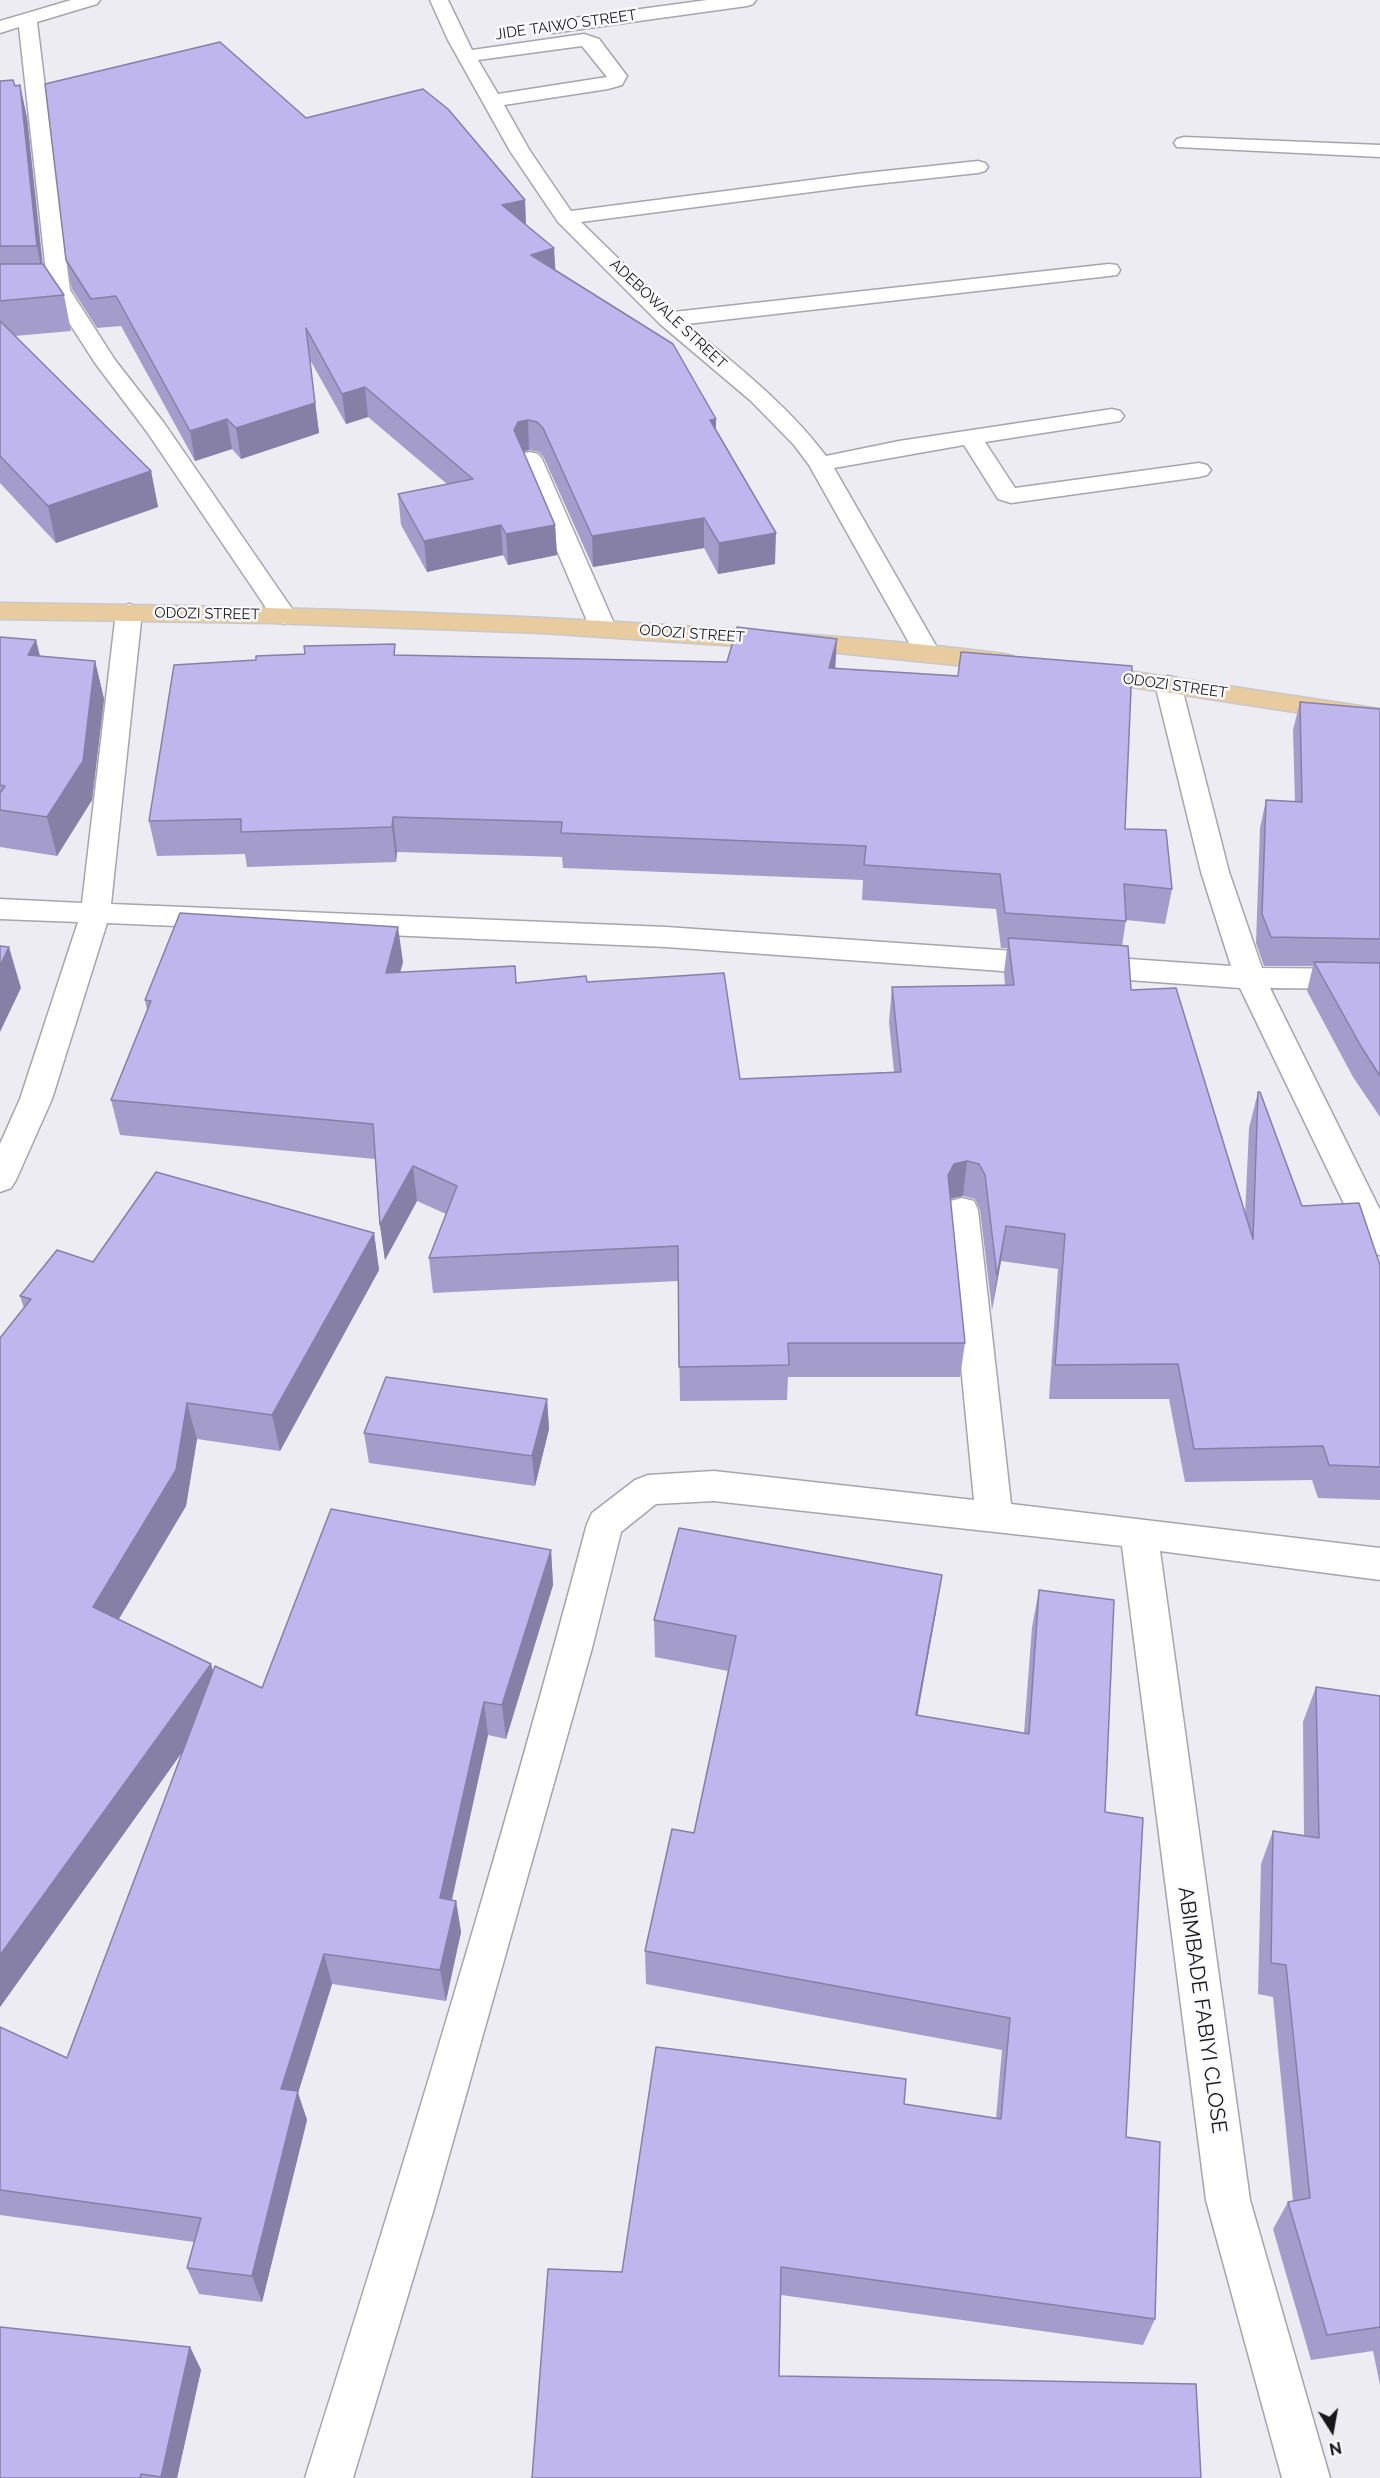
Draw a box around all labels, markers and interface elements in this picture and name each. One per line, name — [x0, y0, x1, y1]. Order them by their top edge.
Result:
street label: JIDE TAIWO STREET — [494, 6, 638, 44]
street label: ADEBOWALE STREET — [606, 255, 730, 373]
street label: ODOZI STREET — [154, 604, 260, 624]
street label: ODOZI STREET — [639, 621, 745, 647]
street label: ODOZI STREET — [1122, 670, 1228, 702]
street label: ABIMBADE FABIYI CLOSE — [1172, 1885, 1232, 2135]
north arrow — [1302, 2400, 1362, 2460]
text: N — [1328, 2438, 1343, 2459]

